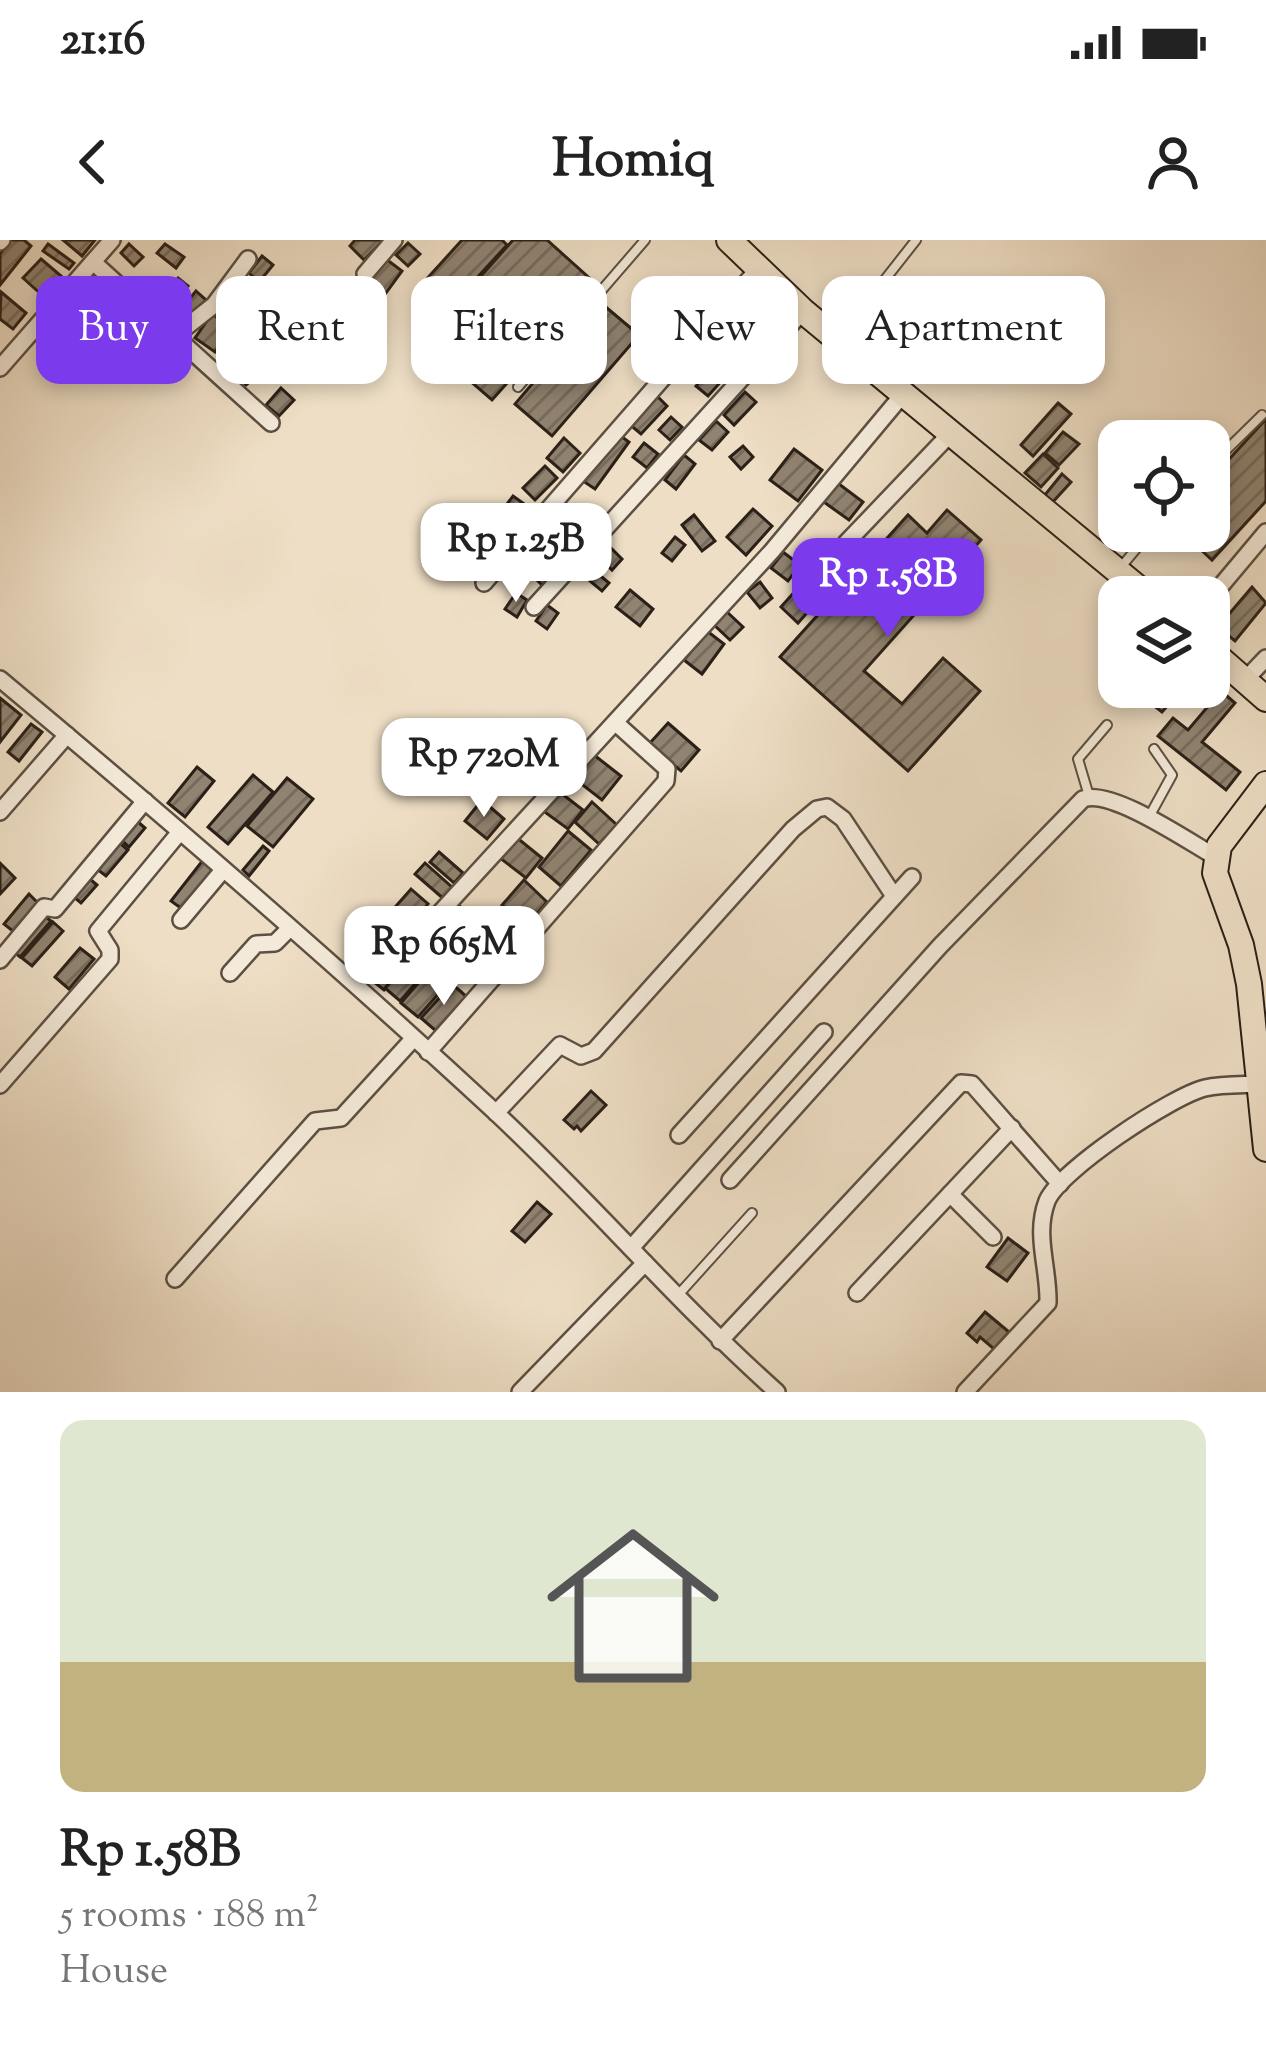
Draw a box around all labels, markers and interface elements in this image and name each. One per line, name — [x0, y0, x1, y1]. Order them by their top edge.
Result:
text: 21:16 — [60, 10, 146, 75]
text: Homiq — [552, 123, 714, 201]
icon: back — [60, 129, 126, 195]
icon: person — [1140, 129, 1206, 195]
chip: Buy — [36, 276, 192, 384]
chip: Rent — [216, 276, 387, 384]
chip: Filters — [411, 276, 607, 384]
chip: New — [631, 276, 798, 384]
chip: Apartment — [822, 276, 1105, 384]
map controls — [1098, 420, 1230, 708]
button: locate — [1098, 420, 1230, 552]
pin: Rp 1.25B — [392, 503, 640, 605]
text: Rp 1.25B — [448, 514, 584, 570]
pin: Rp 1.58B — [764, 538, 1012, 640]
text: Rp 1.58B — [819, 549, 957, 605]
button: layers — [1098, 576, 1230, 708]
pin: Rp 720M — [373, 718, 595, 820]
text: Rp 720M — [409, 729, 559, 785]
pin: Rp 665M — [333, 906, 555, 1008]
text: Rp 665M — [371, 917, 517, 973]
icon: home — [525, 1498, 741, 1714]
text: Rp 1.58B — [60, 1816, 241, 1889]
text: 5 rooms · 188 m² — [60, 1889, 319, 1945]
text: House — [60, 1945, 168, 2001]

